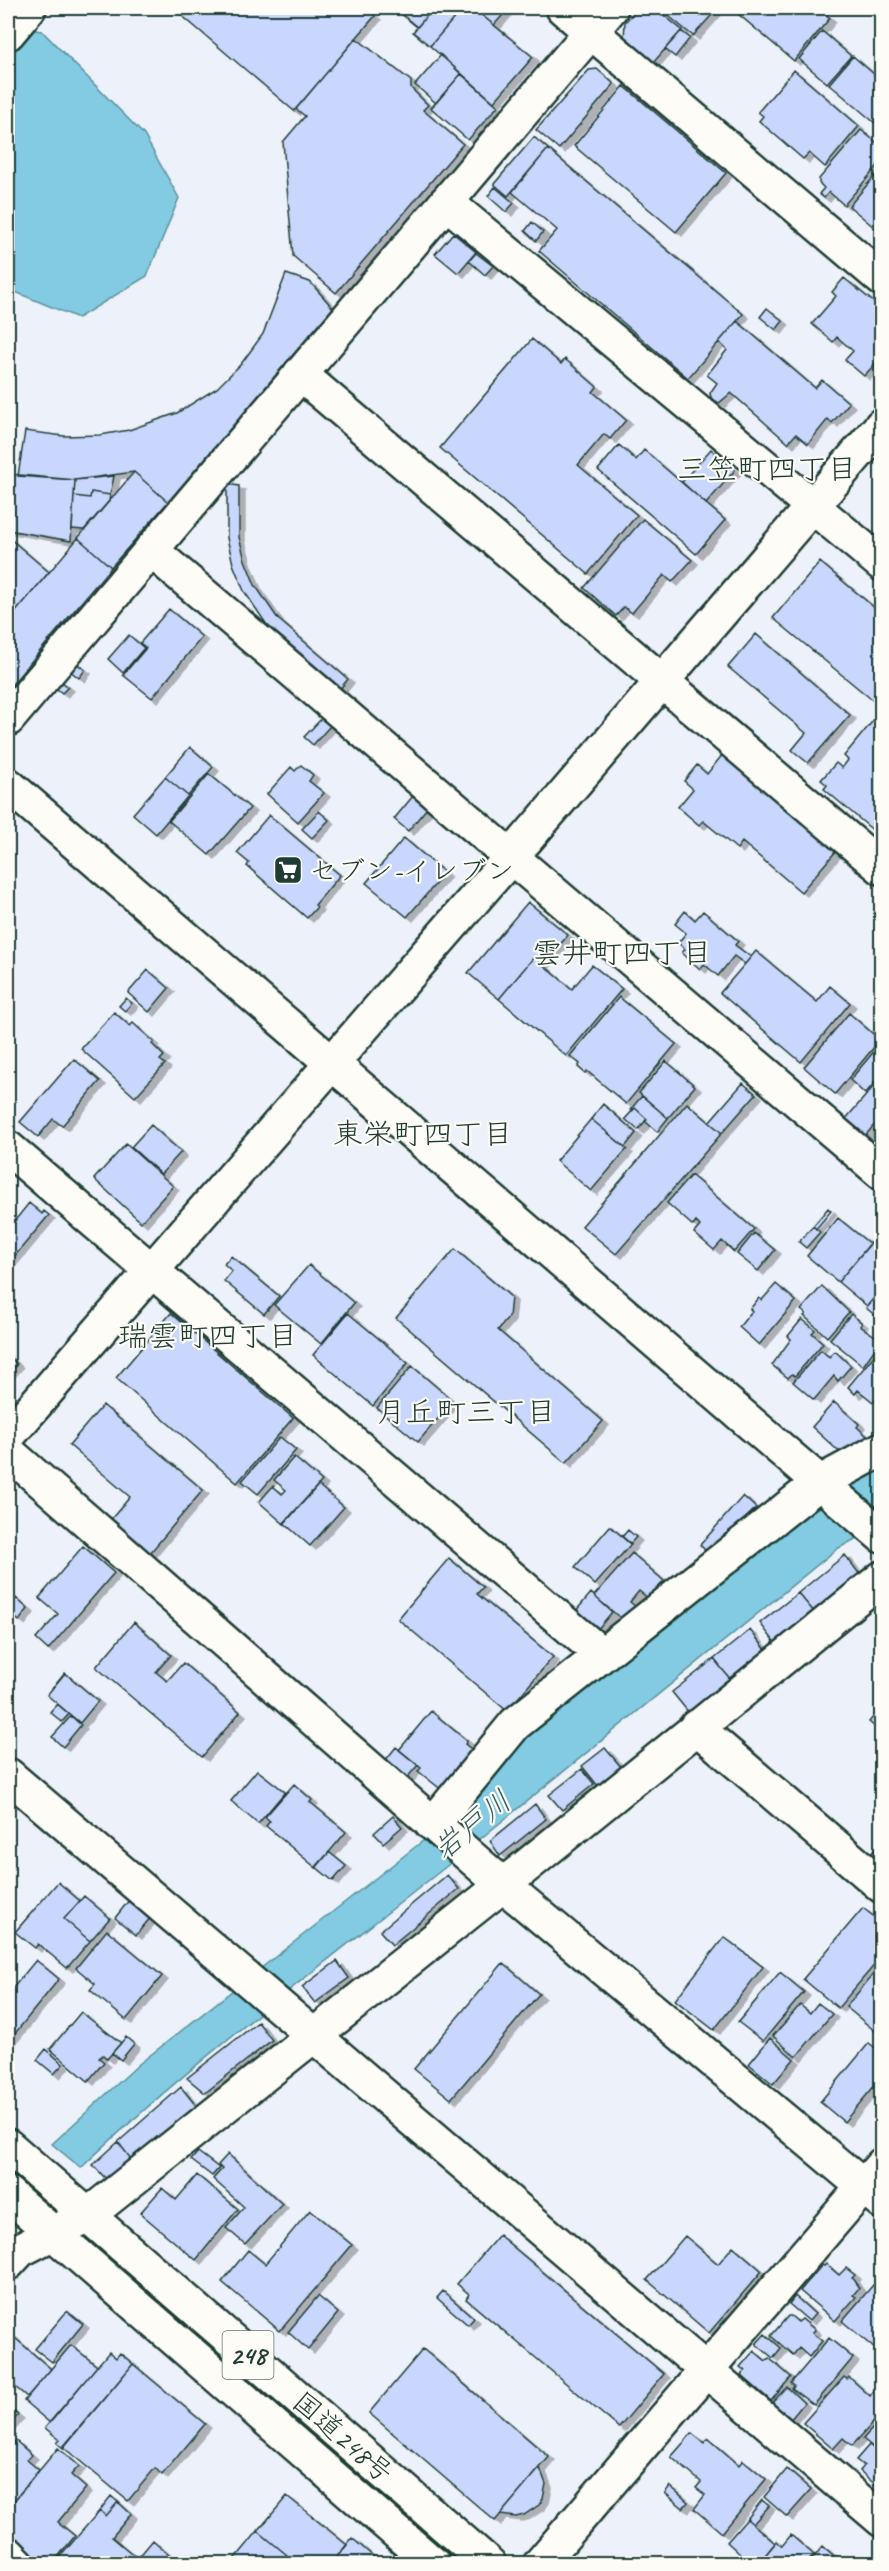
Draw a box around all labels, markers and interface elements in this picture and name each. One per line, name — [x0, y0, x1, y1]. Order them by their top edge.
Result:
district label: 三笠町四丁目 — [677, 450, 857, 488]
place label: セブン-イレブン — [309, 853, 514, 888]
supermarket icon: セブン-イレブン — [272, 854, 304, 886]
district label: 雲井町四丁目 — [532, 934, 712, 972]
district label: 東栄町四丁目 — [333, 1115, 513, 1153]
district label: 瑞雲町四丁目 — [118, 1317, 298, 1355]
district label: 月丘町三丁目 — [376, 1393, 556, 1431]
water label: 岩戸川 — [425, 1782, 519, 1868]
road number: 248 — [222, 2331, 274, 2379]
street label: 国道248号 — [286, 2384, 400, 2490]

